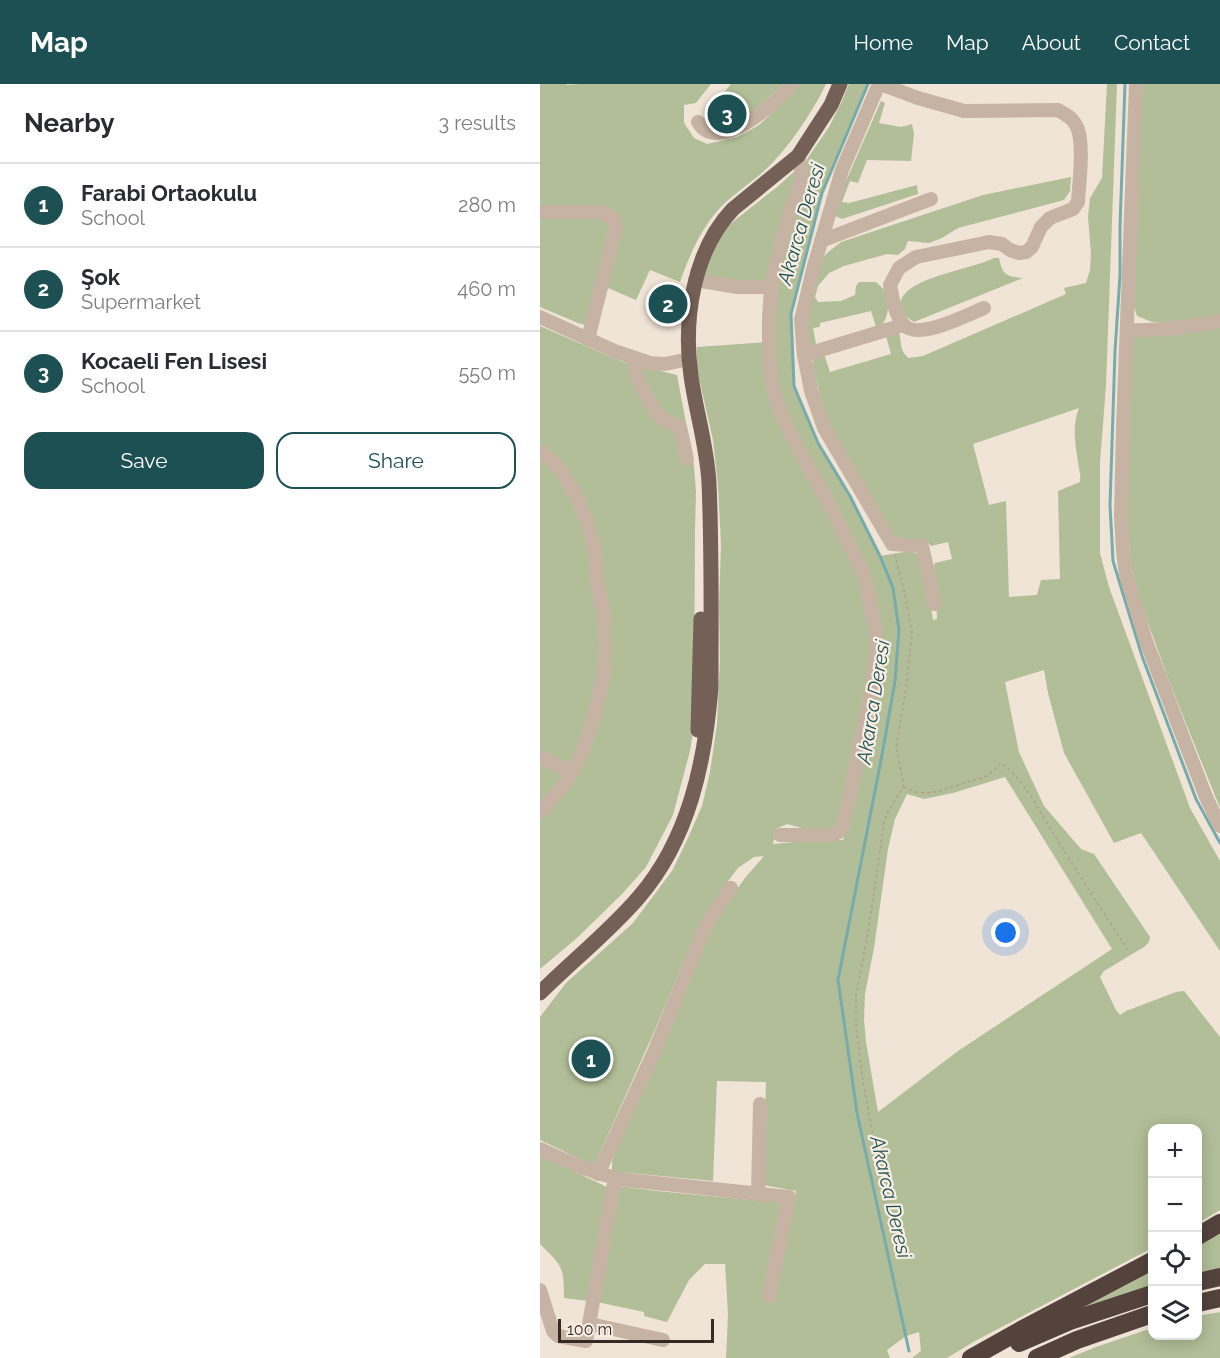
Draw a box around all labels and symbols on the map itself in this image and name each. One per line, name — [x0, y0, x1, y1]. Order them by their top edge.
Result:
pin: 3 — [708, 92, 747, 136]
water label: Akarca Deresi — [772, 160, 830, 288]
pin: 2 — [648, 282, 688, 326]
water label: Akarca Deresi — [851, 638, 895, 767]
your location — [991, 918, 1020, 947]
pin: 1 — [572, 1036, 610, 1082]
water label: Akarca Deresi — [865, 1132, 917, 1261]
scale bar — [558, 1316, 714, 1344]

